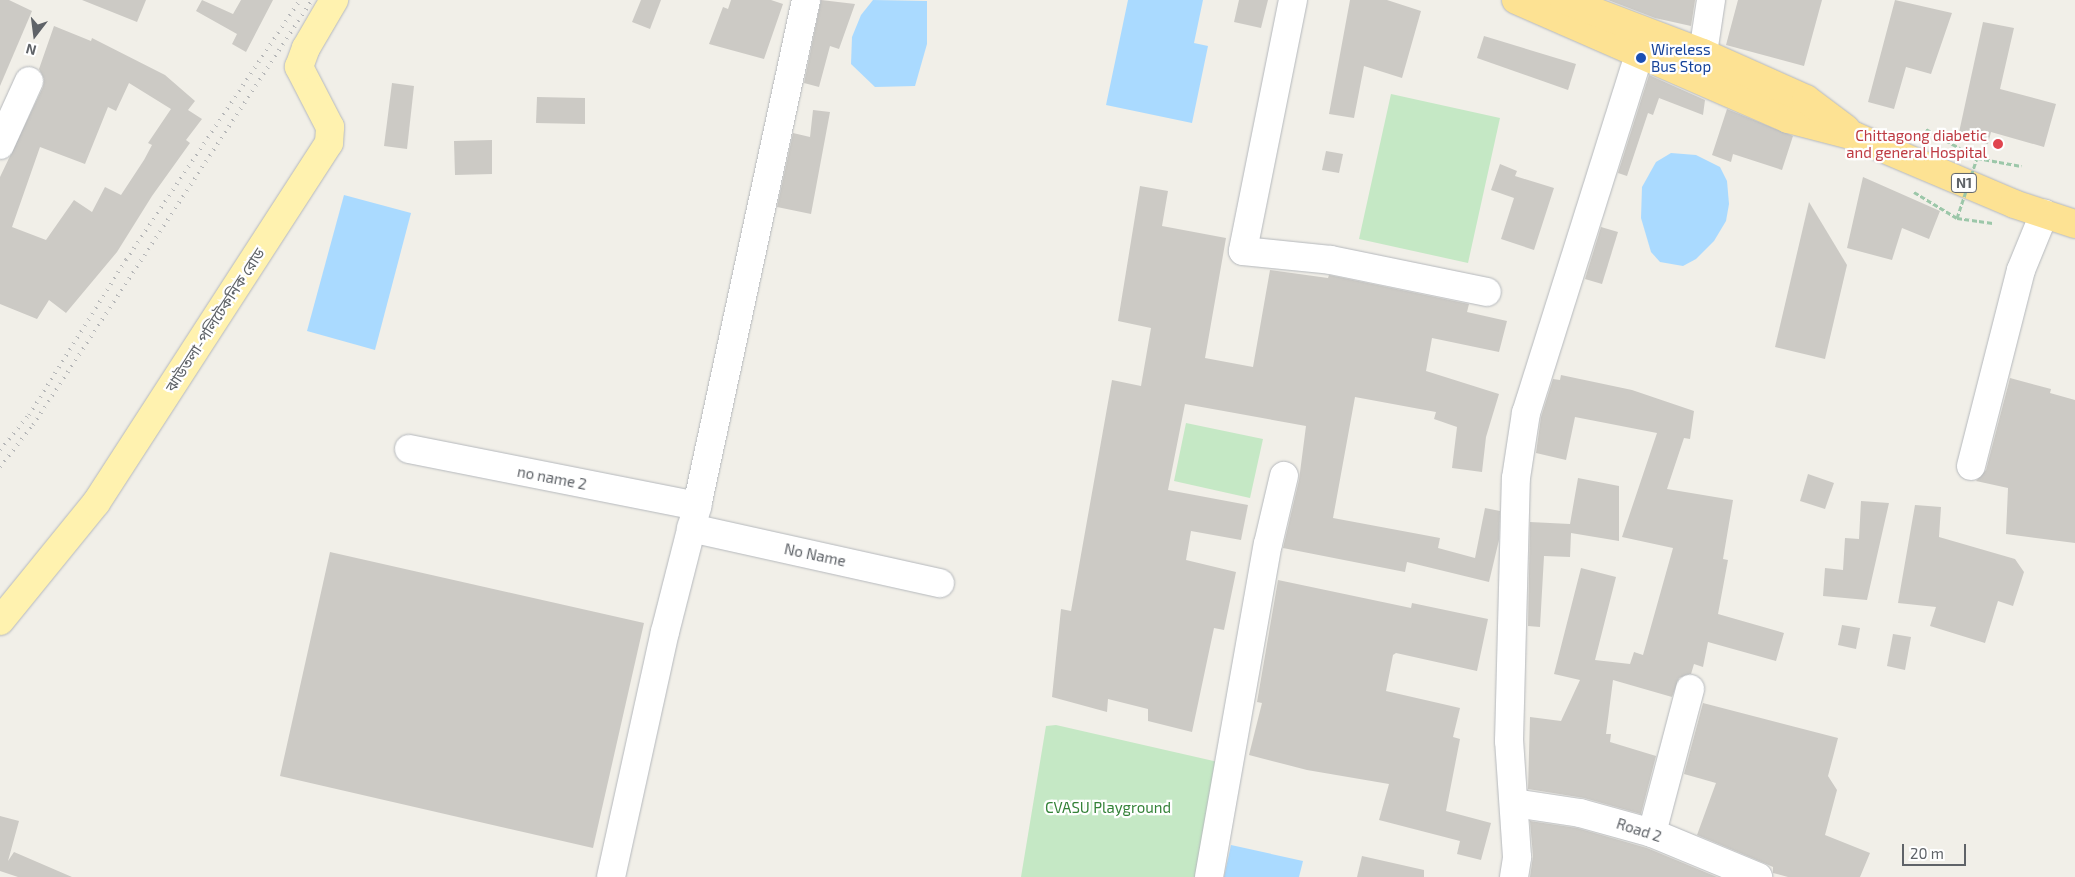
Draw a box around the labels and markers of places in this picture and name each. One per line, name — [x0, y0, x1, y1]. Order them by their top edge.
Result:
place label: Wireless Bus Stop — [1651, 40, 1711, 75]
marker: Wireless Bus Stop — [1635, 52, 1647, 64]
place label: Chittagong diabetic and general Hospital — [1846, 126, 1987, 161]
marker: Chittagong diabetic and general Hospital — [1991, 137, 2005, 151]

